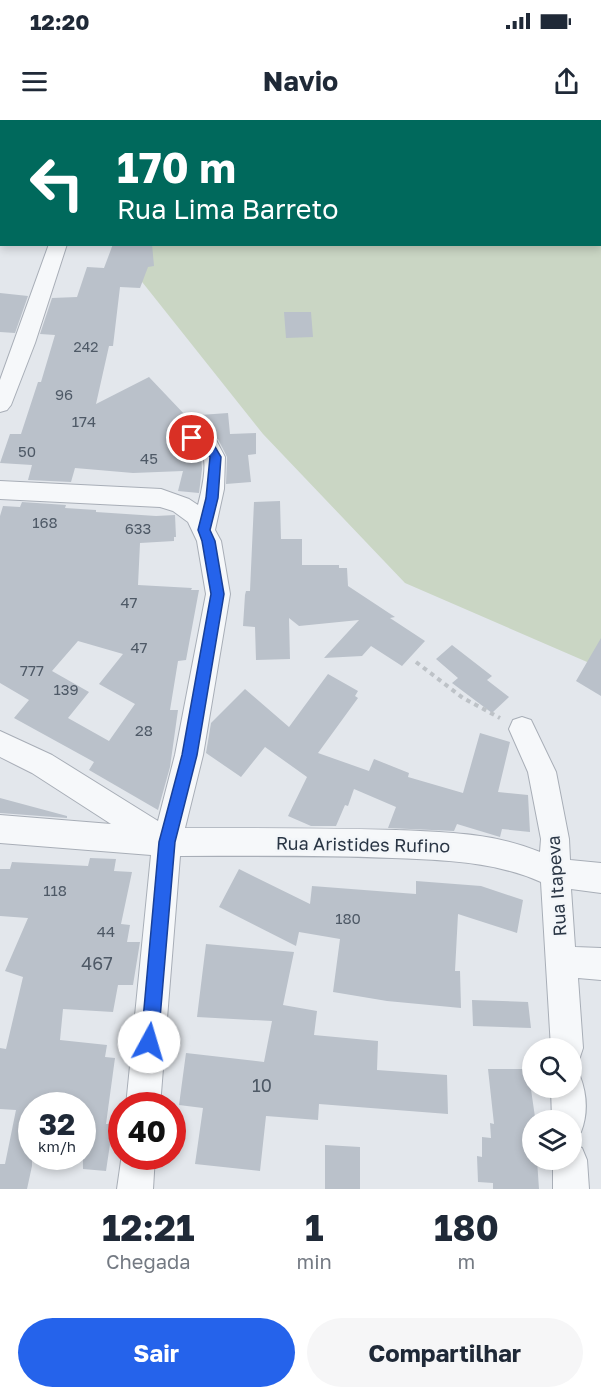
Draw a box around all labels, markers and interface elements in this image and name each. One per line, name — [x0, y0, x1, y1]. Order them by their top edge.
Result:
text: 12:20 — [30, 8, 90, 35]
icon: menu — [18, 65, 51, 98]
text: Navio — [263, 65, 338, 97]
icon: share — [550, 65, 583, 98]
text: 170 m — [117, 142, 236, 192]
icon: left — [18, 144, 96, 222]
text: Rua Lima Barreto — [117, 193, 338, 225]
house number: 242 — [74, 338, 98, 355]
house number: 96 — [55, 385, 73, 403]
house number: 174 — [72, 412, 96, 430]
pin — [166, 412, 217, 463]
icon: arrive — [175, 421, 208, 454]
house number: 50 — [18, 442, 36, 460]
house number: 45 — [140, 449, 158, 467]
house number: 168 — [32, 513, 58, 531]
house number: 633 — [125, 519, 151, 537]
house number: 47 — [120, 593, 138, 611]
house number: 47 — [130, 638, 148, 656]
house number: 777 — [20, 661, 44, 679]
house number: 139 — [53, 680, 79, 698]
house number: 28 — [135, 721, 153, 739]
street label: Rua Aristides Rufino — [276, 831, 450, 857]
street label: Rua Itapeva — [541, 835, 571, 937]
house number: 118 — [43, 881, 67, 899]
house number: 180 — [335, 909, 361, 927]
house number: 44 — [97, 922, 115, 940]
house number: 467 — [81, 952, 113, 974]
position arrow — [117, 1010, 181, 1074]
map controls — [522, 1038, 582, 1170]
button: search — [522, 1038, 582, 1098]
house number: 10 — [252, 1074, 272, 1096]
speed limit sign: 40 — [108, 1092, 186, 1170]
text: 32 — [39, 1106, 75, 1142]
button: layers — [522, 1110, 582, 1170]
text: km/h — [38, 1137, 76, 1155]
text: 12:21 — [102, 1206, 195, 1249]
text: 1 — [305, 1206, 324, 1249]
text: 180 — [434, 1206, 499, 1249]
text: Chegada — [106, 1249, 191, 1273]
text: min — [297, 1249, 332, 1273]
text: m — [458, 1249, 475, 1273]
button: Sair — [18, 1318, 295, 1387]
button: Compartilhar — [307, 1318, 583, 1387]

